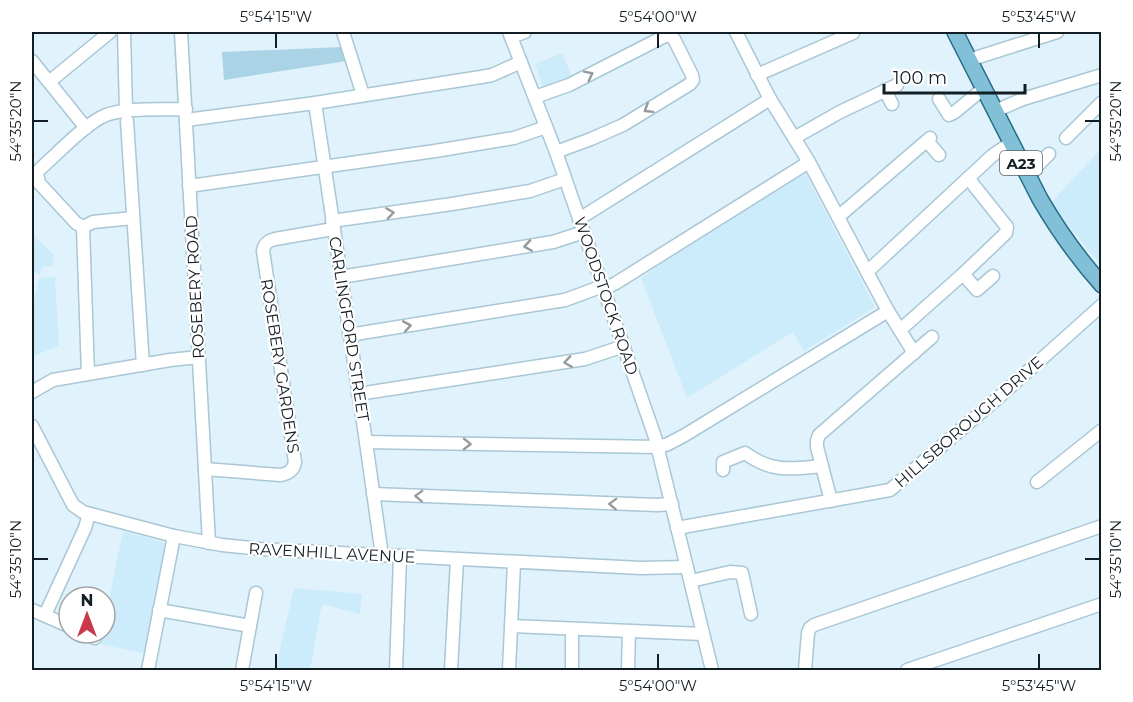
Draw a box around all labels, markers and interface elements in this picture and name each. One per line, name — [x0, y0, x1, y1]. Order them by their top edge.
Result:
text: 5°54'15"W — [240, 7, 313, 26]
text: 5°54'00"W — [619, 7, 697, 26]
text: 5°53'45"W — [1002, 7, 1077, 26]
scale bar — [884, 57, 1025, 95]
text: 100 m — [893, 67, 947, 89]
one-way arrow — [582, 71, 593, 82]
text: 54°35'20"N — [6, 80, 25, 162]
text: 54°35'20"N — [1106, 80, 1125, 162]
one-way arrow — [644, 102, 654, 114]
road number: A23 — [1000, 151, 1042, 175]
one-way arrow — [385, 207, 395, 219]
street label: WOODSTOCK ROAD — [570, 214, 642, 378]
street label: ROSEBERY ROAD — [182, 215, 208, 359]
street label: CARLINGFORD STREET — [325, 235, 373, 424]
one-way arrow — [523, 240, 532, 252]
street label: ROSEBERY GARDENS — [257, 277, 303, 455]
one-way arrow — [402, 320, 412, 333]
street label: HILLSBOROUGH DRIVE — [891, 352, 1047, 492]
one-way arrow — [563, 355, 573, 367]
one-way arrow — [462, 438, 471, 450]
one-way arrow — [414, 490, 423, 502]
one-way arrow — [609, 497, 618, 510]
text: 54°35'10"N — [6, 520, 25, 598]
text: 54°35'10"N — [1106, 520, 1125, 598]
street label: RAVENHILL AVENUE — [248, 539, 416, 567]
north arrow — [57, 585, 117, 645]
text: N — [81, 591, 93, 610]
text: 5°54'15"W — [240, 676, 313, 695]
text: 5°54'00"W — [619, 676, 697, 695]
text: 5°53'45"W — [1002, 676, 1077, 695]

